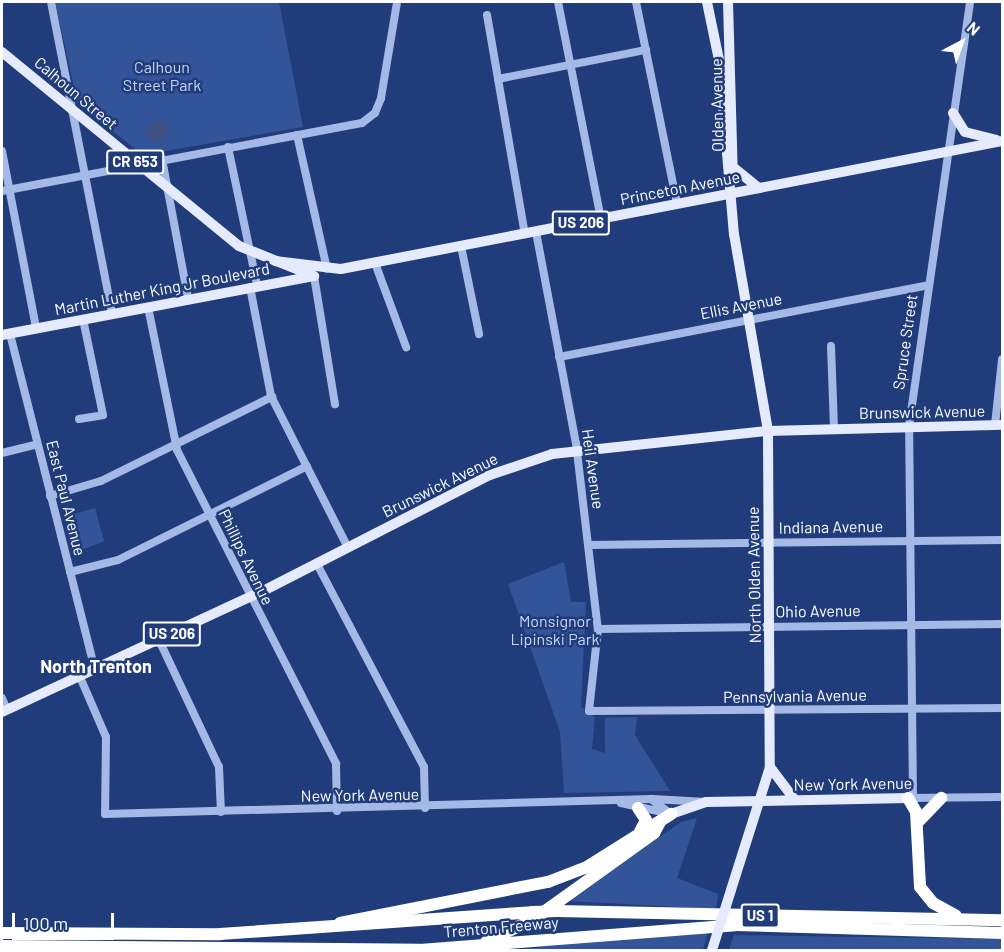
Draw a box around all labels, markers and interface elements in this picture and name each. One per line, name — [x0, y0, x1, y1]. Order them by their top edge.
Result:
north arrow — [932, 12, 992, 72]
text: N — [964, 17, 984, 39]
street label: Calhoun Street — [30, 53, 122, 133]
park label: Calhoun Street Park — [123, 57, 201, 95]
street label: Olden Avenue — [707, 58, 727, 152]
road number: CR 653 — [105, 150, 165, 174]
street label: Princeton Avenue — [619, 167, 741, 209]
road number: US 206 — [551, 211, 611, 235]
street label: Martin Luther King Jr Boulevard — [53, 259, 271, 319]
street label: Ellis Avenue — [698, 289, 784, 323]
street label: Spruce Street — [889, 293, 921, 391]
street label: Brunswick Avenue — [859, 401, 985, 423]
street label: Heil Avenue — [578, 428, 608, 510]
street label: East Paul Avenue — [42, 438, 90, 558]
street label: Brunswick Avenue — [379, 449, 501, 521]
street label: Phillips Avenue — [215, 506, 277, 608]
street label: North Olden Avenue — [743, 506, 765, 644]
street label: Indiana Avenue — [779, 516, 883, 538]
street label: Ohio Avenue — [775, 601, 861, 621]
park label: Monsignor Lipinski Park — [510, 611, 600, 649]
road number: US 206 — [142, 622, 202, 646]
district label: North Trenton — [40, 655, 152, 677]
street label: Pennsylvania Avenue — [723, 685, 867, 707]
street label: New York Avenue — [794, 773, 912, 795]
street label: New York Avenue — [301, 784, 419, 806]
scale bar — [15, 901, 117, 939]
road number: US 1 — [740, 904, 780, 928]
text: 100 m — [23, 912, 68, 934]
street label: Trenton Freeway — [443, 912, 559, 942]

